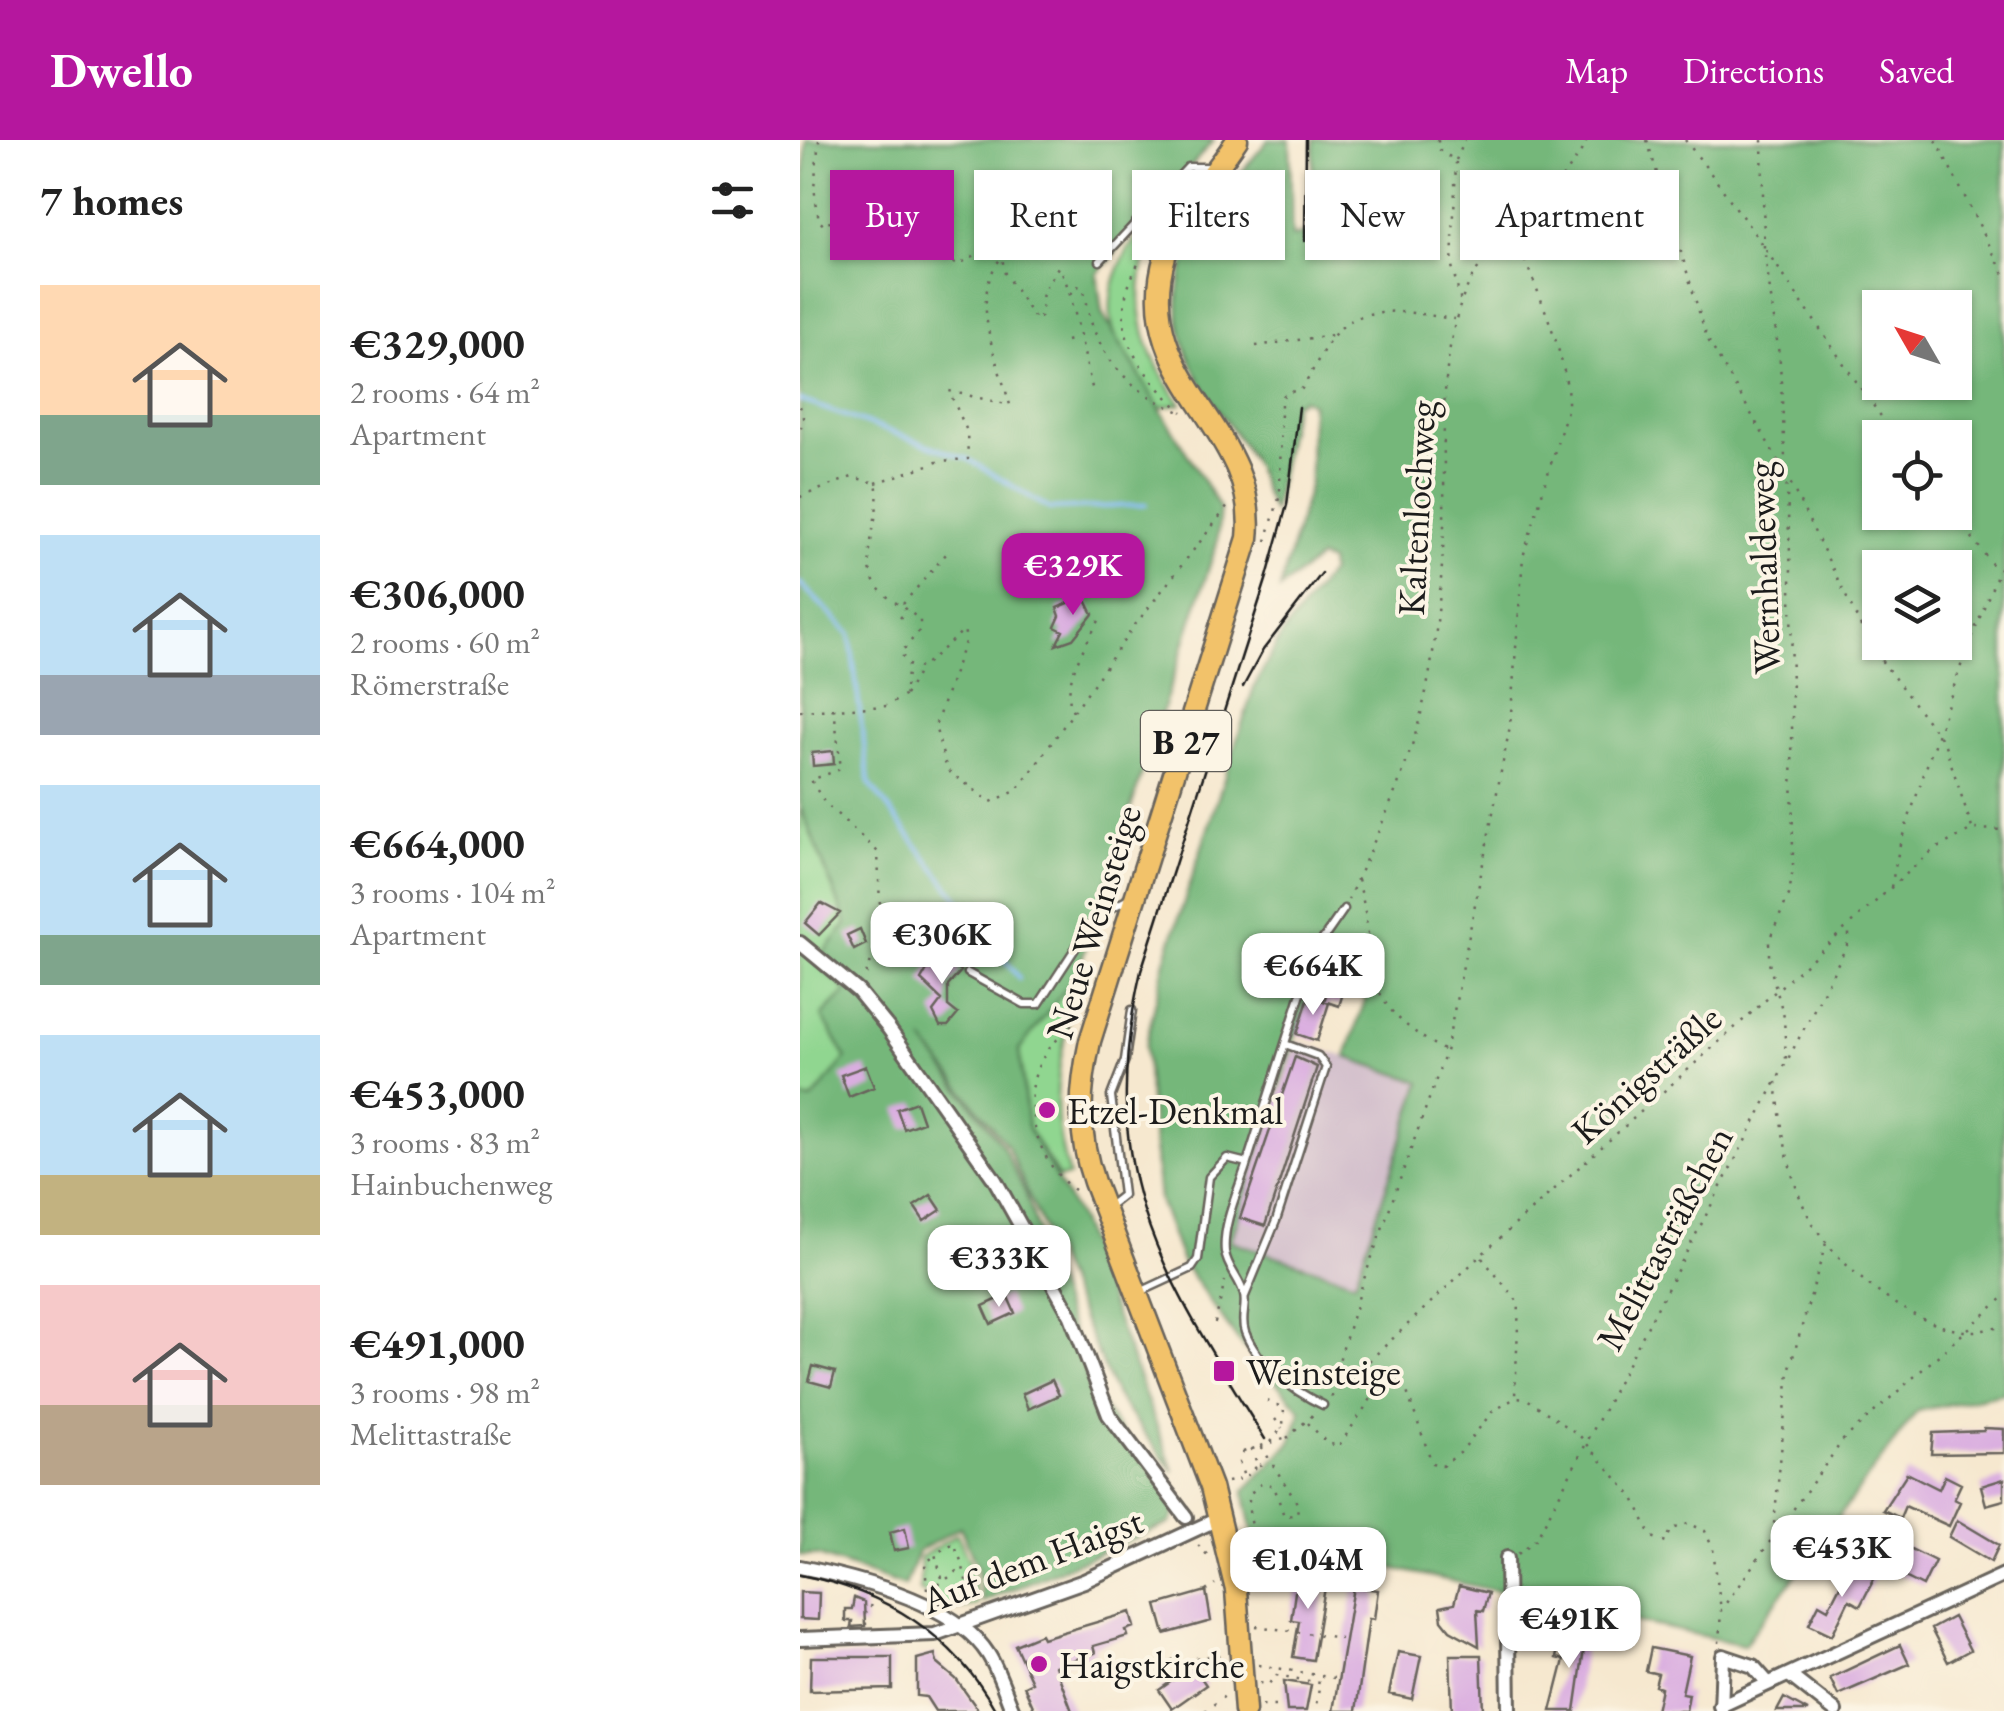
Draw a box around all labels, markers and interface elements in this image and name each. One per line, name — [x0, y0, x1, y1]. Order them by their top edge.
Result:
text: Dwello — [50, 39, 193, 101]
text: Map — [1565, 48, 1628, 93]
text: Directions — [1683, 48, 1824, 93]
text: Saved — [1879, 48, 1954, 93]
chip: Buy — [830, 170, 954, 260]
chip: Rent — [974, 170, 1112, 260]
chip: Filters — [1132, 170, 1285, 260]
chip: New — [1305, 170, 1440, 260]
chip: Apartment — [1460, 170, 1679, 260]
text: 7 homes — [40, 173, 183, 228]
icon: filters — [705, 173, 760, 228]
north arrow — [1862, 290, 1972, 400]
map controls — [1862, 290, 1972, 660]
text: €329,000 — [350, 316, 525, 371]
icon: home — [120, 325, 240, 445]
text: 2 rooms · 64 m² — [350, 371, 540, 413]
street label: Kaltenlochweg — [1386, 399, 1446, 617]
text: Apartment — [350, 413, 486, 455]
button: locate — [1862, 420, 1972, 530]
street label: Wernhaldeweg — [1735, 460, 1791, 675]
pin: €329K — [1003, 533, 1143, 618]
text: €329K — [1024, 544, 1122, 586]
button: layers — [1862, 550, 1972, 660]
text: €306,000 — [350, 566, 525, 621]
icon: home — [120, 575, 240, 695]
text: 2 rooms · 60 m² — [350, 621, 540, 663]
text: Römerstraße — [350, 663, 509, 705]
road number: B 27 — [1141, 711, 1231, 771]
street label: Neue Weinsteige — [1034, 799, 1152, 1045]
text: €664,000 — [350, 816, 525, 871]
icon: home — [120, 825, 240, 945]
text: 3 rooms · 104 m² — [350, 871, 556, 913]
pin: €306K — [872, 902, 1012, 987]
text: Apartment — [350, 913, 486, 955]
text: €306K — [893, 913, 991, 955]
pin: €664K — [1243, 933, 1383, 1018]
text: €664K — [1264, 944, 1362, 986]
street label: Königsträßle — [1561, 994, 1731, 1154]
text: €453,000 — [350, 1066, 525, 1121]
icon: home — [120, 1075, 240, 1195]
place label: Etzel-Denkmal — [1067, 1086, 1284, 1135]
marker: Etzel-Denkmal — [1036, 1099, 1058, 1121]
street label: Melittasträßchen — [1584, 1118, 1744, 1358]
text: 3 rooms · 83 m² — [350, 1121, 540, 1163]
text: Hainbuchenweg — [350, 1163, 552, 1205]
pin: €333K — [929, 1225, 1069, 1310]
text: €333K — [950, 1236, 1048, 1278]
text: €491,000 — [350, 1316, 525, 1371]
icon: home — [120, 1325, 240, 1445]
place label: Weinsteige — [1246, 1347, 1401, 1396]
marker: Weinsteige — [1211, 1358, 1237, 1384]
text: 3 rooms · 98 m² — [350, 1371, 540, 1413]
text: Melittastraße — [350, 1413, 512, 1455]
street label: Auf dem Haigst — [913, 1495, 1150, 1625]
pin: €453K — [1772, 1515, 1912, 1600]
text: €453K — [1793, 1526, 1891, 1568]
pin: €1.04M — [1227, 1527, 1389, 1612]
text: €1.04M — [1252, 1538, 1364, 1580]
pin: €491K — [1499, 1586, 1639, 1671]
text: €491K — [1520, 1597, 1618, 1639]
place label: Haigstkirche — [1059, 1640, 1245, 1689]
marker: Haigstkirche — [1028, 1653, 1050, 1675]

